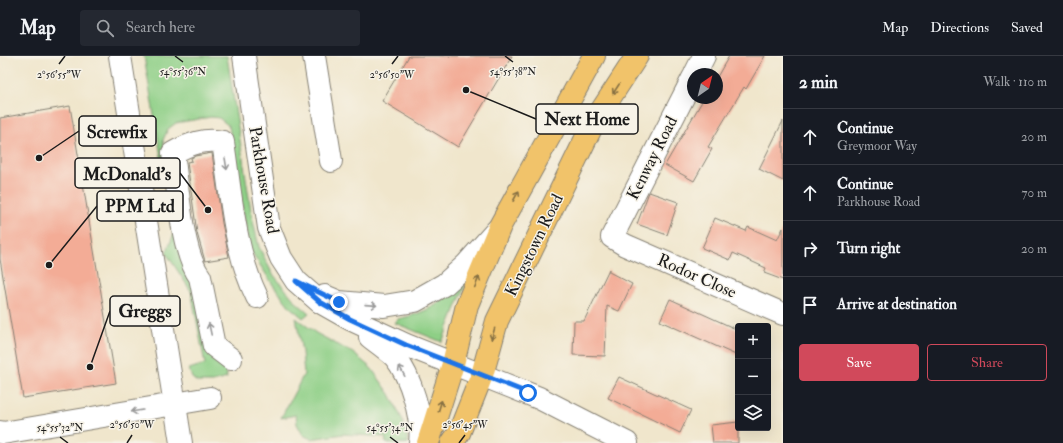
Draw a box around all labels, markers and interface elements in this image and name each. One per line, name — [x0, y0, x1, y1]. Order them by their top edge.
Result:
search box — [80, 10, 360, 46]
text: Map — [20, 16, 56, 40]
icon: search — [94, 17, 116, 39]
text: Search here — [126, 18, 195, 37]
text: Map — [882, 19, 908, 36]
text: Directions — [930, 19, 989, 36]
text: Saved — [1011, 19, 1043, 36]
text: 54°55'36"N — [160, 66, 206, 78]
text: 54°55'38"N — [490, 66, 536, 78]
north arrow — [687, 68, 723, 104]
text: 2°56'55"W — [37, 69, 82, 81]
text: 2°56'50"W — [370, 69, 415, 81]
text: 2 min — [799, 72, 838, 93]
text: Walk · 110 m — [983, 74, 1047, 90]
one-way arrow — [611, 83, 619, 95]
callout: Next Home — [536, 104, 638, 134]
text: Next Home — [543, 108, 630, 131]
street label: Kenway Road — [622, 112, 683, 204]
callout: Screwfix — [79, 116, 156, 146]
text: Continue — [837, 119, 893, 138]
text: Screwfix — [87, 121, 148, 144]
street label: Parkhouse Road — [244, 125, 284, 236]
icon: ahead — [799, 126, 821, 148]
text: 20 m — [1021, 129, 1047, 145]
text: Greymoor Way — [837, 138, 917, 154]
one-way arrow — [222, 157, 230, 170]
callout: McDonald's — [75, 158, 180, 188]
text: McDonald's — [82, 163, 171, 186]
text: Continue — [837, 175, 893, 194]
icon: ahead — [799, 182, 821, 204]
text: 70 m — [1022, 185, 1047, 201]
street label: Kingstown Road — [500, 190, 568, 300]
one-way arrow — [513, 190, 521, 202]
callout: PPM Ltd — [97, 191, 183, 221]
text: Parkhouse Road — [837, 194, 920, 210]
text: PPM Ltd — [105, 195, 175, 218]
icon: right — [799, 238, 821, 260]
text: Turn right — [837, 239, 900, 258]
text: 20 m — [1021, 241, 1047, 257]
street label: Rodor Close — [654, 249, 740, 303]
one-way arrow — [473, 276, 481, 288]
route end — [330, 293, 348, 311]
icon: arrive — [799, 294, 821, 316]
text: Arrive at destination — [837, 295, 957, 314]
callout: Greggs — [110, 296, 180, 326]
text: Greggs — [118, 300, 172, 323]
one-way arrow — [364, 301, 377, 308]
one-way arrow — [205, 323, 213, 336]
map controls — [735, 323, 771, 431]
button: + — [735, 323, 771, 359]
one-way arrow — [489, 327, 497, 340]
button: Save — [799, 344, 919, 381]
button: Share — [927, 344, 1047, 381]
button: − — [735, 359, 771, 395]
one-way arrow — [398, 366, 406, 378]
route start — [519, 384, 537, 402]
button: layers — [735, 395, 771, 431]
one-way arrow — [437, 400, 444, 413]
one-way arrow — [131, 408, 144, 416]
text: 2°56'50"W — [110, 419, 155, 431]
text: 2°56'45"W — [443, 419, 488, 431]
text: 54°55'32"N — [37, 422, 83, 434]
text: 54°55'34"N — [367, 422, 414, 434]

